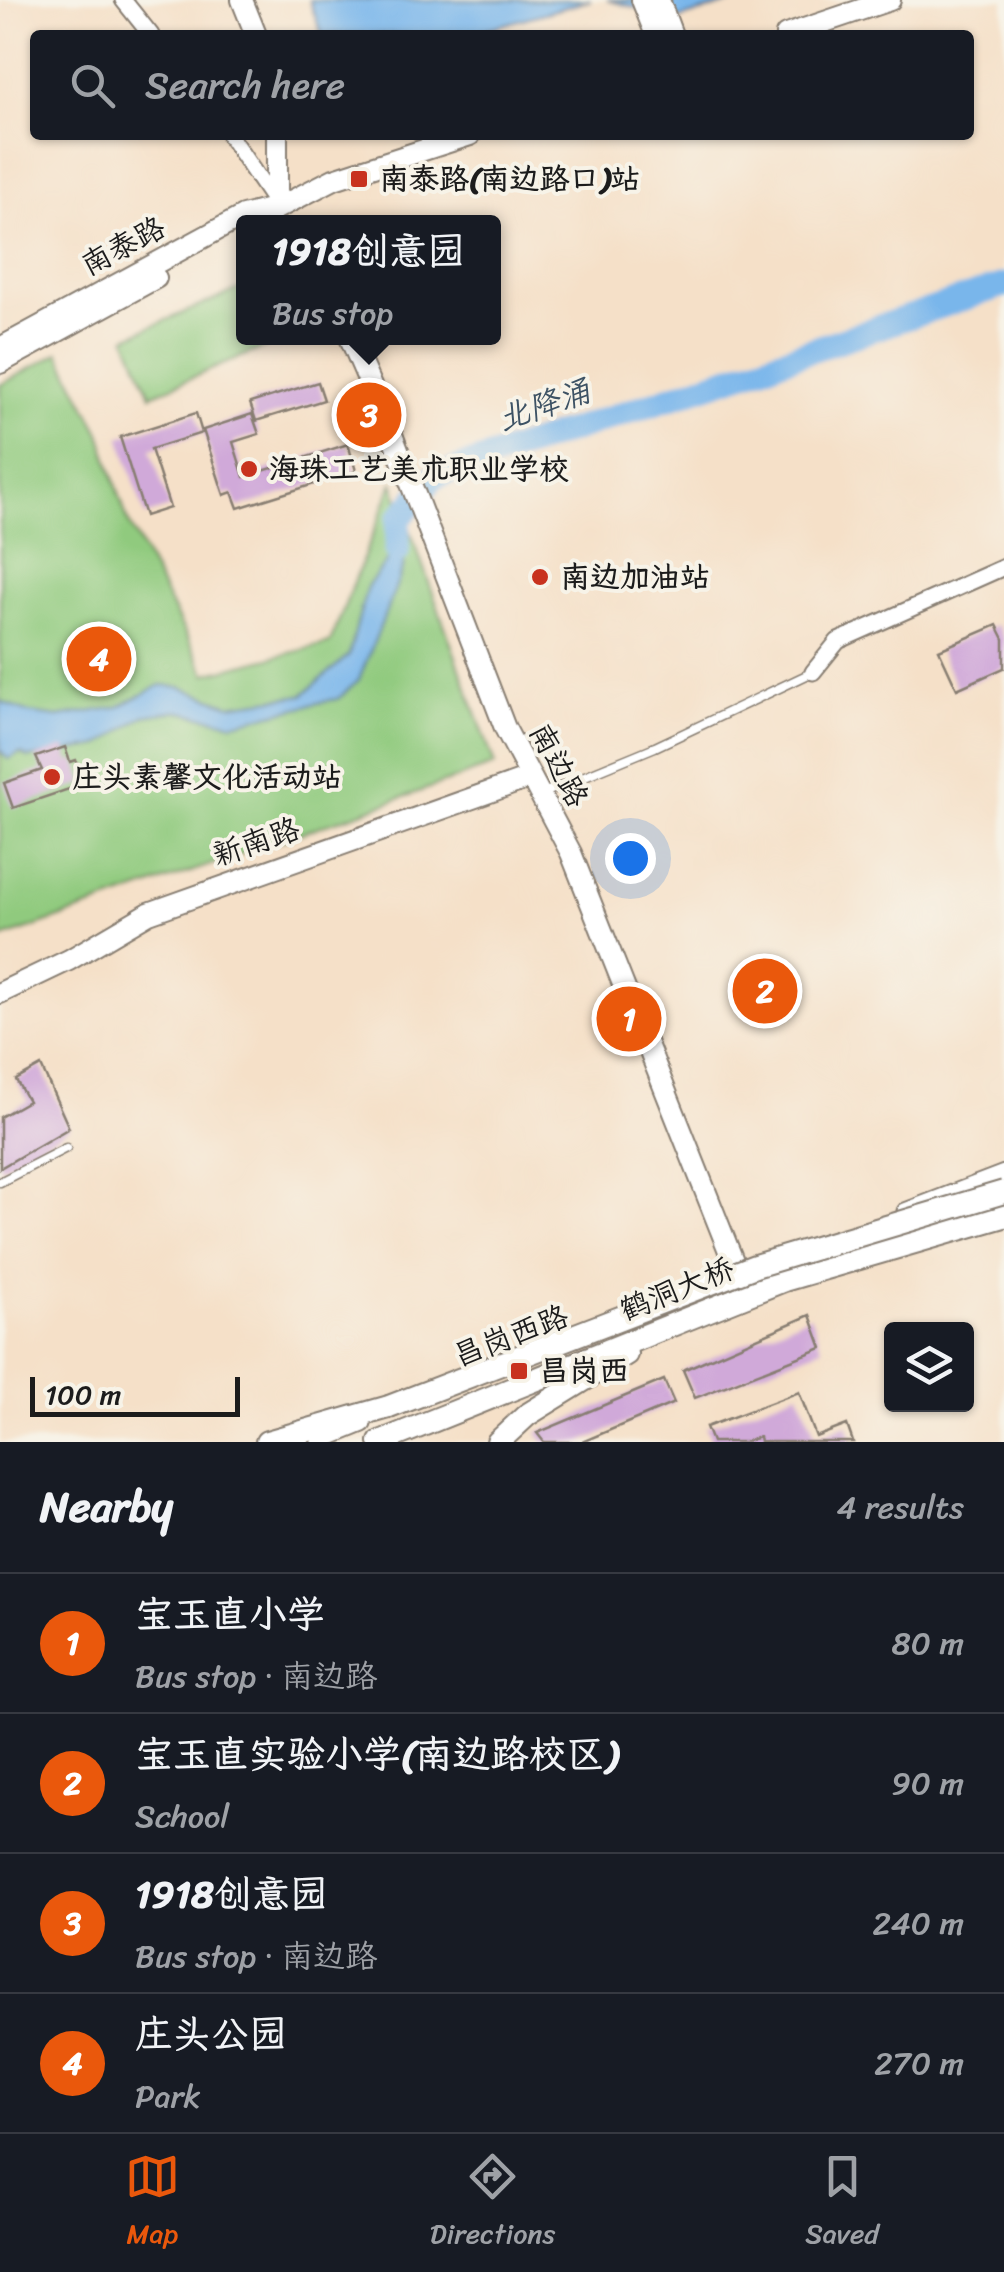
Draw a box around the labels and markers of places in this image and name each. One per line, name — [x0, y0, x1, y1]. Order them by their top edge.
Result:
place label: 南泰路(南边路口)站 — [379, 152, 640, 206]
marker: 南泰路(南边路口)站 — [348, 168, 370, 190]
pin: 3 — [336, 378, 402, 452]
place label: 海珠工艺美术职业学校 — [269, 442, 569, 496]
marker: 海珠工艺美术职业学校 — [238, 458, 260, 480]
place label: 南边加油站 — [560, 550, 710, 604]
marker: 南边加油站 — [529, 566, 551, 588]
pin: 4 — [66, 622, 132, 696]
place label: 庄头素馨文化活动站 — [72, 750, 342, 804]
marker: 庄头素馨文化活动站 — [41, 766, 63, 788]
pin: 2 — [732, 954, 798, 1028]
pin: 1 — [596, 982, 662, 1056]
place label: 昌岗西 — [539, 1344, 629, 1398]
marker: 昌岗西 — [508, 1360, 530, 1382]

